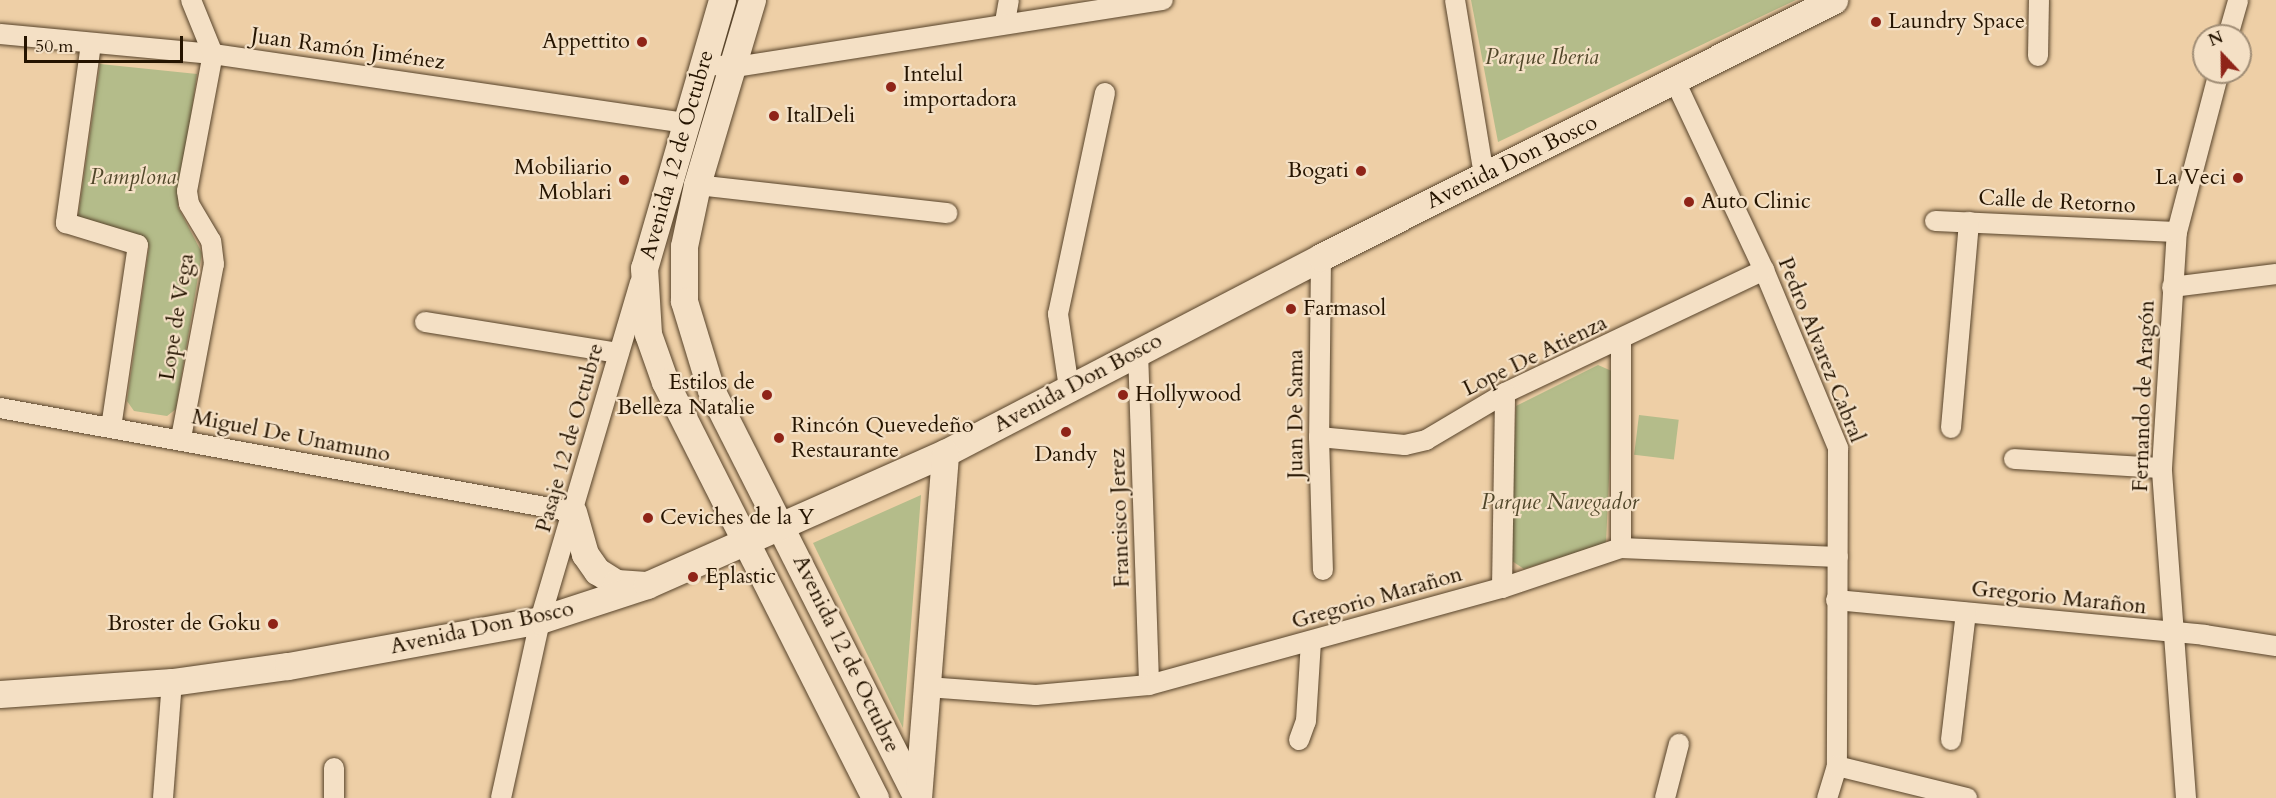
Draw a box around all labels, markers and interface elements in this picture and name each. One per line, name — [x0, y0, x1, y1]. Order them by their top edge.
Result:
place label: Laundry Space — [1888, 9, 2025, 35]
marker: Laundry Space — [1869, 15, 1883, 29]
street label: Juan Ramón Jiménez — [249, 22, 447, 76]
scale bar — [27, 24, 186, 62]
north arrow — [2192, 24, 2252, 84]
text: N — [2205, 26, 2227, 52]
place label: Appettito — [542, 29, 630, 55]
text: 50 m — [35, 34, 74, 59]
marker: Appettito — [635, 35, 649, 49]
park label: Parque Iberia — [1485, 45, 1599, 71]
street label: Avenida 12 de Octubre — [634, 47, 720, 263]
place label: Intelul importadora — [903, 61, 1017, 112]
marker: Intelul importadora — [884, 80, 898, 94]
place label: ItalDeli — [786, 103, 855, 129]
marker: ItalDeli — [767, 109, 781, 123]
street label: Avenida Don Bosco — [1422, 109, 1602, 215]
place label: Mobiliario Moblari — [514, 154, 612, 206]
place label: Bogati — [1287, 158, 1349, 184]
marker: Bogati — [1354, 164, 1368, 178]
park label: Pamplona — [90, 165, 176, 191]
place label: La Veci — [2155, 165, 2226, 191]
marker: La Veci — [2231, 171, 2245, 185]
marker: Mobiliario Moblari — [617, 173, 631, 187]
street label: Calle de Retorno — [1978, 185, 2136, 219]
place label: Auto Clinic — [1701, 189, 1811, 215]
marker: Auto Clinic — [1682, 195, 1696, 209]
street label: Lope de Vega — [154, 252, 200, 382]
street label: Pedro Alvarez Cabral — [1772, 254, 1870, 446]
place label: Farmasol — [1303, 296, 1386, 322]
street label: Fernando de Aragón — [2127, 300, 2161, 492]
marker: Farmasol — [1284, 302, 1298, 316]
street label: Lope De Atienza — [1459, 310, 1611, 402]
street label: Avenida Don Bosco — [989, 327, 1167, 439]
street label: Pasaje 12 de Octubre — [530, 340, 610, 536]
street label: Juan De Sama — [1283, 349, 1309, 479]
place label: Estilos de Belleza Natalie — [617, 369, 755, 420]
place label: Hollywood — [1135, 382, 1241, 408]
marker: Estilos de Belleza Natalie — [760, 388, 774, 402]
marker: Hollywood — [1116, 388, 1130, 402]
street label: Miguel De Unamuno — [190, 404, 392, 468]
place label: Rincón Quevedeño Restaurante — [791, 412, 974, 464]
marker: Dandy — [1059, 425, 1073, 439]
marker: Rincón Quevedeño Restaurante — [772, 431, 786, 445]
place label: Dandy — [1034, 442, 1098, 468]
street label: Francisco Jerez — [1104, 448, 1136, 588]
park label: Parque Navegador — [1481, 490, 1639, 516]
place label: Ceviches de la Y — [660, 505, 815, 531]
marker: Ceviches de la Y — [641, 511, 655, 525]
street label: Avenida 12 de Octubre — [787, 551, 905, 757]
street label: Gregorio Marañon — [1289, 561, 1465, 635]
place label: Eplastic — [705, 564, 776, 590]
marker: Eplastic — [686, 570, 700, 584]
street label: Gregorio Marañon — [1970, 576, 2148, 620]
street label: Avenida Don Bosco — [388, 596, 576, 660]
place label: Broster de Goku — [107, 611, 261, 637]
marker: Broster de Goku — [266, 617, 280, 631]

